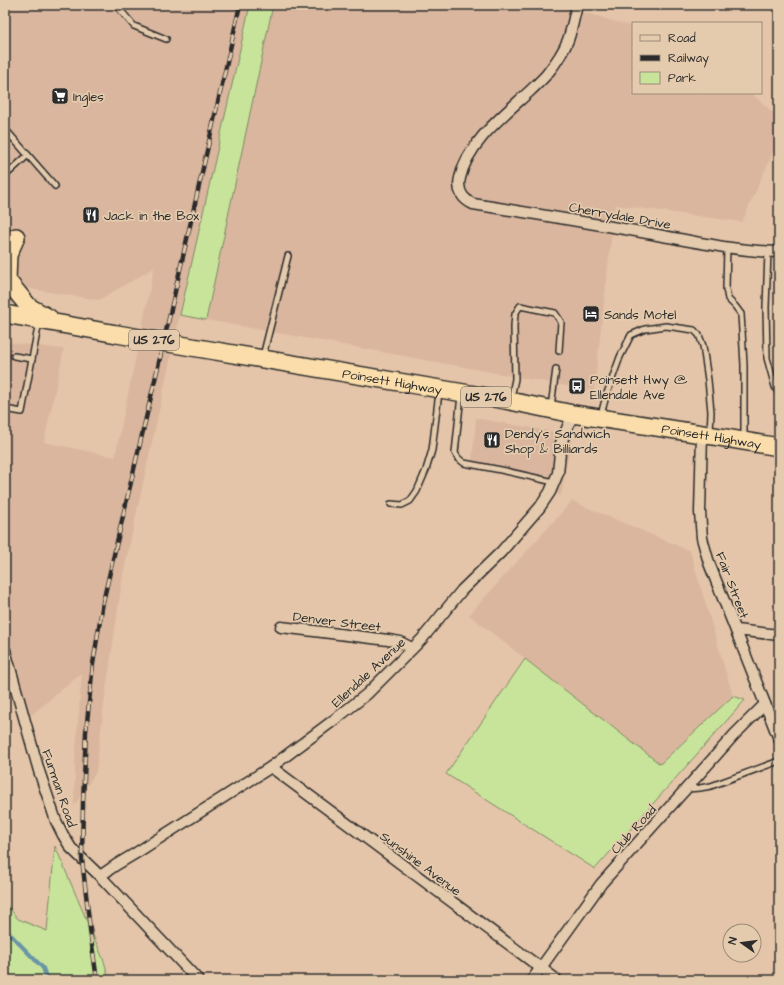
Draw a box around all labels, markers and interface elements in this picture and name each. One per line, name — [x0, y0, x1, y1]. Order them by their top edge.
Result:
legend — [632, 22, 762, 94]
text: Road — [668, 30, 696, 47]
text: Railway — [668, 50, 709, 68]
text: Park — [668, 70, 696, 87]
supermarket icon: Ingles — [50, 86, 70, 106]
place label: Ingles — [73, 88, 104, 107]
street label: Cherrydale Drive — [567, 198, 672, 235]
restaurant icon: Jack in the Box — [81, 205, 101, 225]
place label: Jack in the Box — [104, 207, 200, 225]
hotel icon: Sands Motel — [581, 304, 601, 324]
place label: Sands Motel — [604, 306, 676, 324]
road number: US 276 — [129, 330, 179, 350]
street label: Poinsett Highway — [341, 365, 443, 400]
place label: Poinsett Hwy @ Ellendale Ave — [590, 371, 688, 404]
bus stop icon: Poinsett Hwy @ Ellendale Ave — [567, 376, 587, 396]
road number: US 276 — [461, 387, 511, 407]
street label: Poinsett Highway — [660, 420, 762, 455]
place label: Dendy's Sandwich Shop & Billiards — [505, 425, 610, 458]
restaurant icon: Dendy's Sandwich Shop & Billiards — [482, 430, 502, 450]
street label: Fair Street — [711, 549, 753, 622]
street label: Denver Street — [292, 608, 382, 636]
street label: Ellendale Avenue — [328, 634, 410, 712]
street label: Furman Road — [37, 747, 81, 830]
street label: Club Road — [607, 801, 661, 858]
street label: Sunshine Avenue — [376, 827, 465, 900]
north arrow — [722, 923, 762, 963]
text: N — [725, 935, 741, 946]

